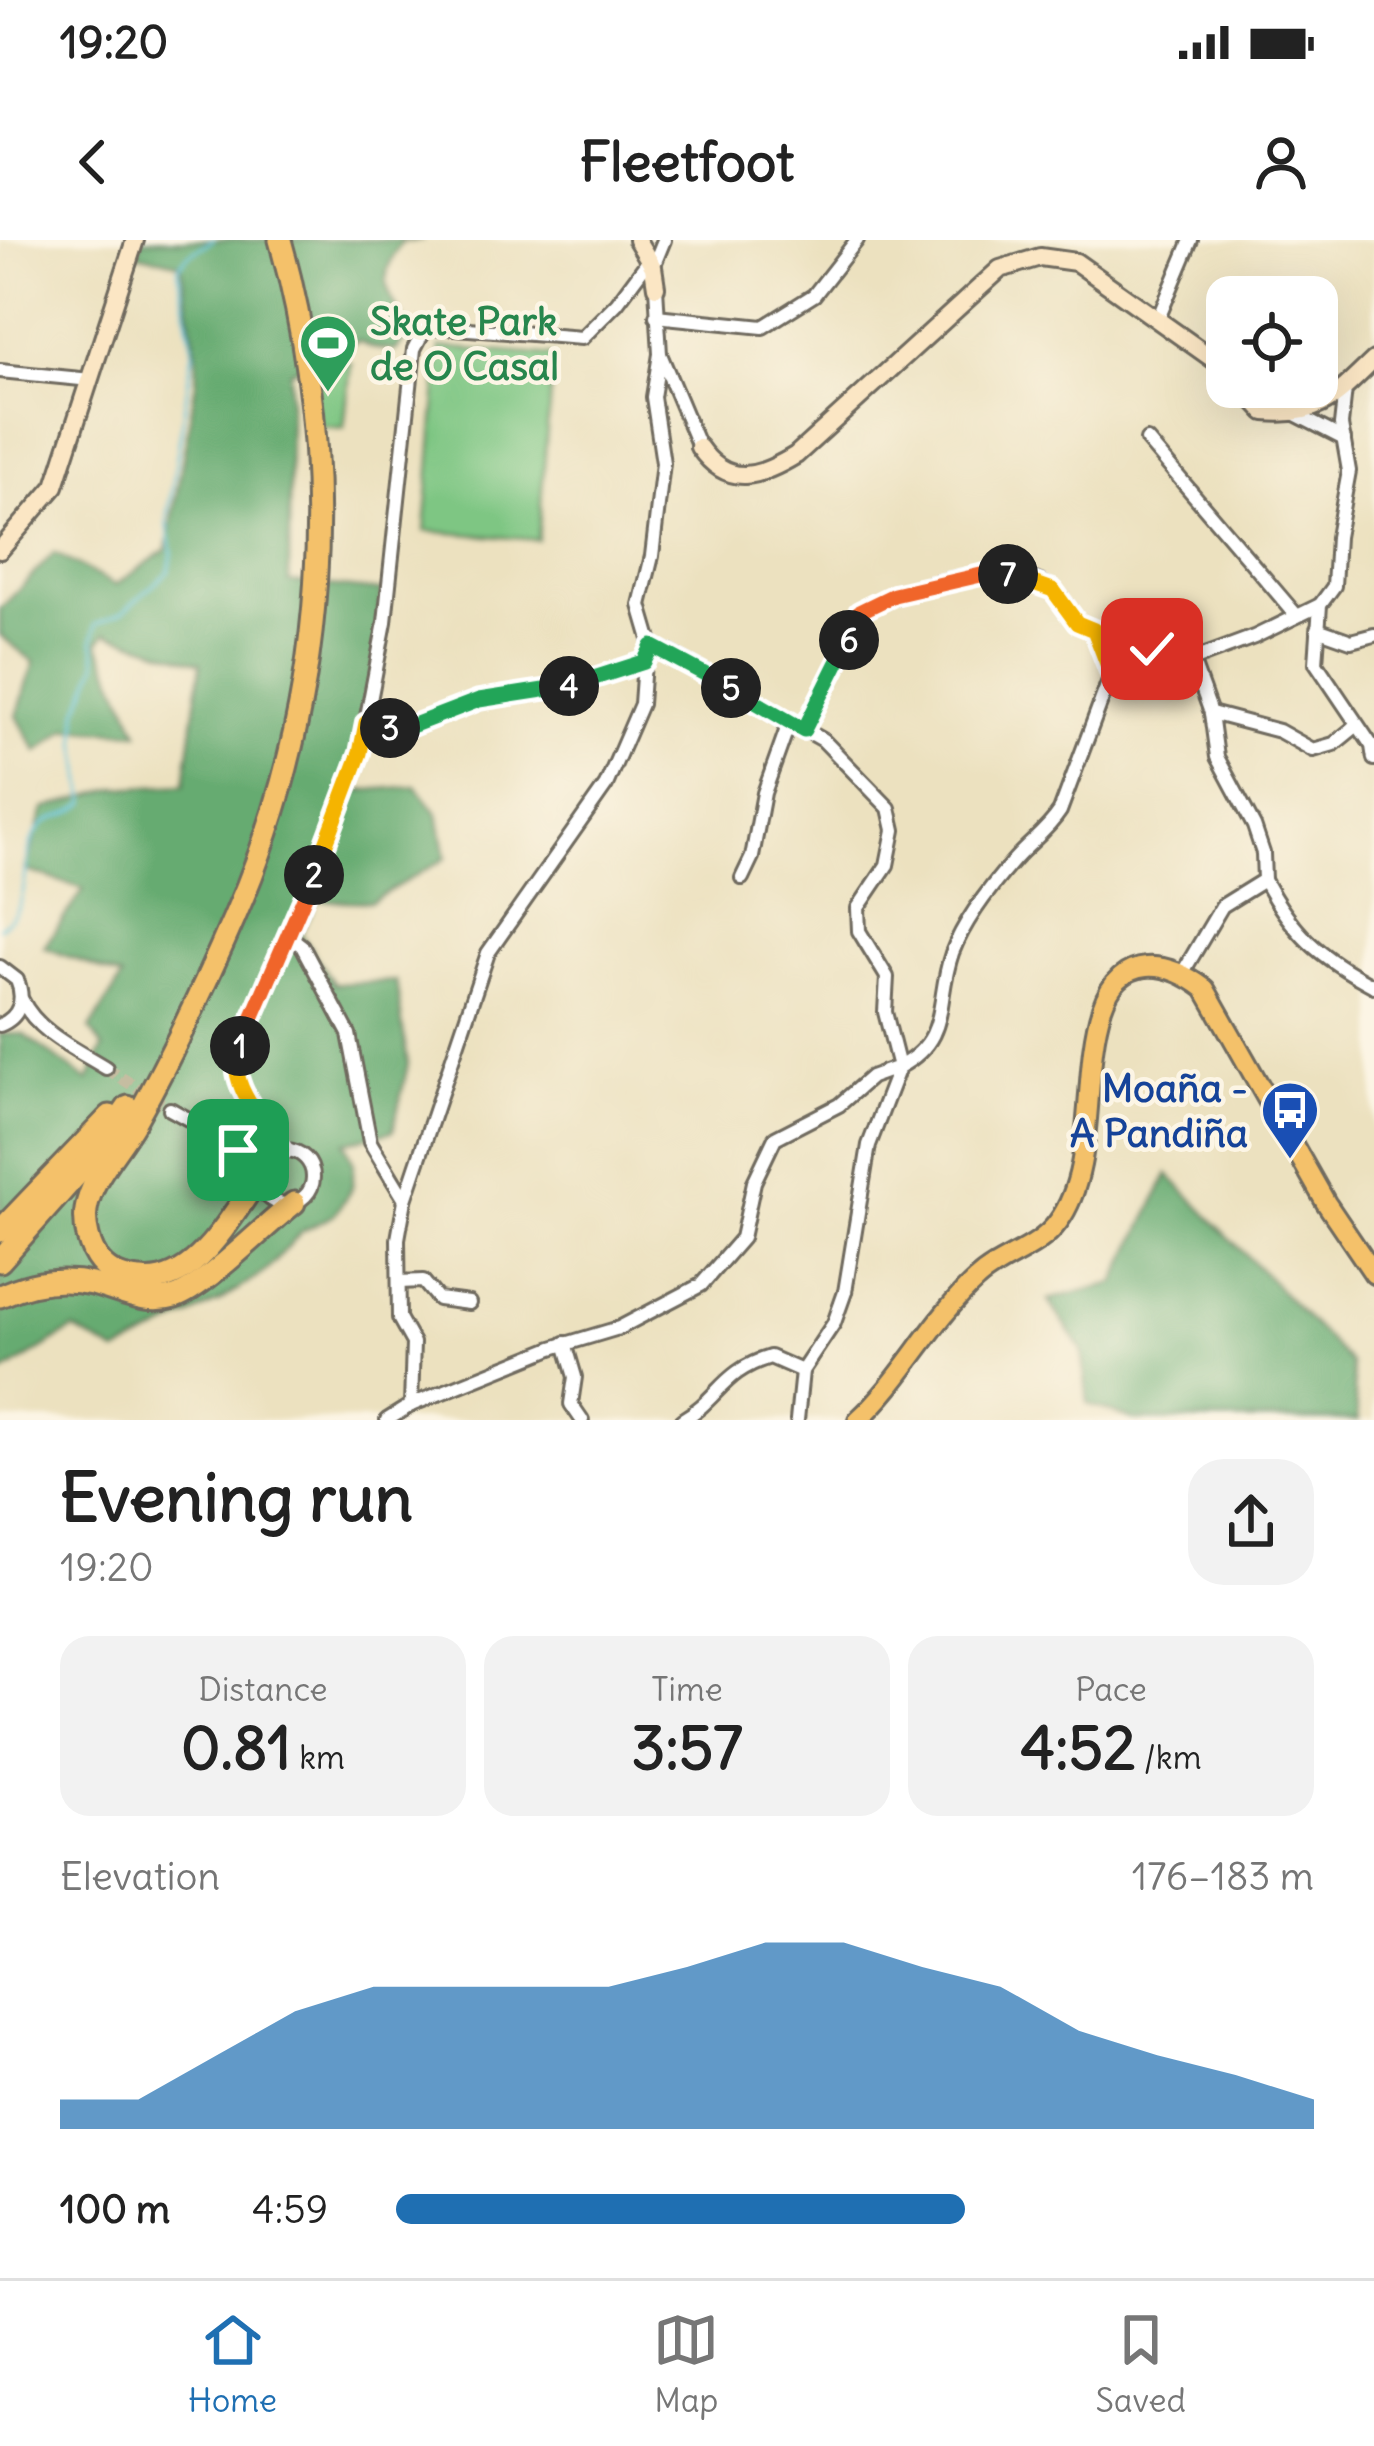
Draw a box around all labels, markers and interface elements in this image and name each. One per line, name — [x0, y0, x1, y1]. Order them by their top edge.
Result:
text: 19:20 — [60, 14, 168, 70]
text: Fleetfoot — [580, 128, 794, 196]
icon: back — [60, 129, 126, 195]
icon: person — [1248, 129, 1314, 195]
map controls — [1206, 276, 1338, 408]
button: locate — [1206, 276, 1338, 408]
place label: Skate Park de O Casal — [370, 297, 559, 391]
sports icon: Skate Park de O Casal — [297, 312, 359, 394]
pin: 7 — [978, 544, 1038, 604]
text: 7 — [1000, 553, 1016, 595]
pin — [1101, 598, 1203, 700]
pin: 6 — [819, 610, 879, 670]
icon: check — [1119, 616, 1185, 682]
text: 6 — [839, 619, 859, 661]
pin: 4 — [539, 656, 599, 716]
pin: 5 — [701, 658, 761, 718]
text: 4 — [559, 665, 579, 707]
text: 5 — [722, 667, 740, 709]
pin: 3 — [360, 698, 420, 758]
text: 3 — [381, 707, 399, 749]
pin: 2 — [284, 845, 344, 905]
text: 2 — [305, 854, 323, 896]
pin: 1 — [210, 1016, 270, 1076]
text: 1 — [233, 1025, 247, 1067]
place label: Moaña - A Pandiña — [1070, 1064, 1248, 1158]
bus stop icon: Moaña - A Pandiña — [1259, 1079, 1321, 1161]
pin — [187, 1099, 289, 1201]
icon: arrive — [205, 1117, 271, 1183]
text: Evening run — [60, 1456, 413, 1539]
button: share — [1188, 1459, 1314, 1585]
text: 19:20 — [60, 1543, 154, 1592]
text: Distance — [199, 1668, 327, 1710]
text: Time — [651, 1668, 723, 1710]
text: Pace — [1075, 1668, 1147, 1710]
text: 0.81 — [181, 1710, 291, 1785]
text: 3:57 — [631, 1710, 743, 1785]
text: 4:52 — [1020, 1710, 1136, 1785]
text: km — [291, 1736, 345, 1778]
text: /km — [1136, 1736, 1202, 1778]
text: Elevation — [60, 1852, 220, 1901]
text: 176–183 m — [1132, 1852, 1314, 1901]
text: 100 m — [60, 2185, 170, 2234]
text: 4:59 — [252, 2185, 328, 2234]
tab: Home — [188, 2307, 277, 2421]
tab: Map — [653, 2307, 719, 2421]
tab: Saved — [1095, 2307, 1186, 2421]

